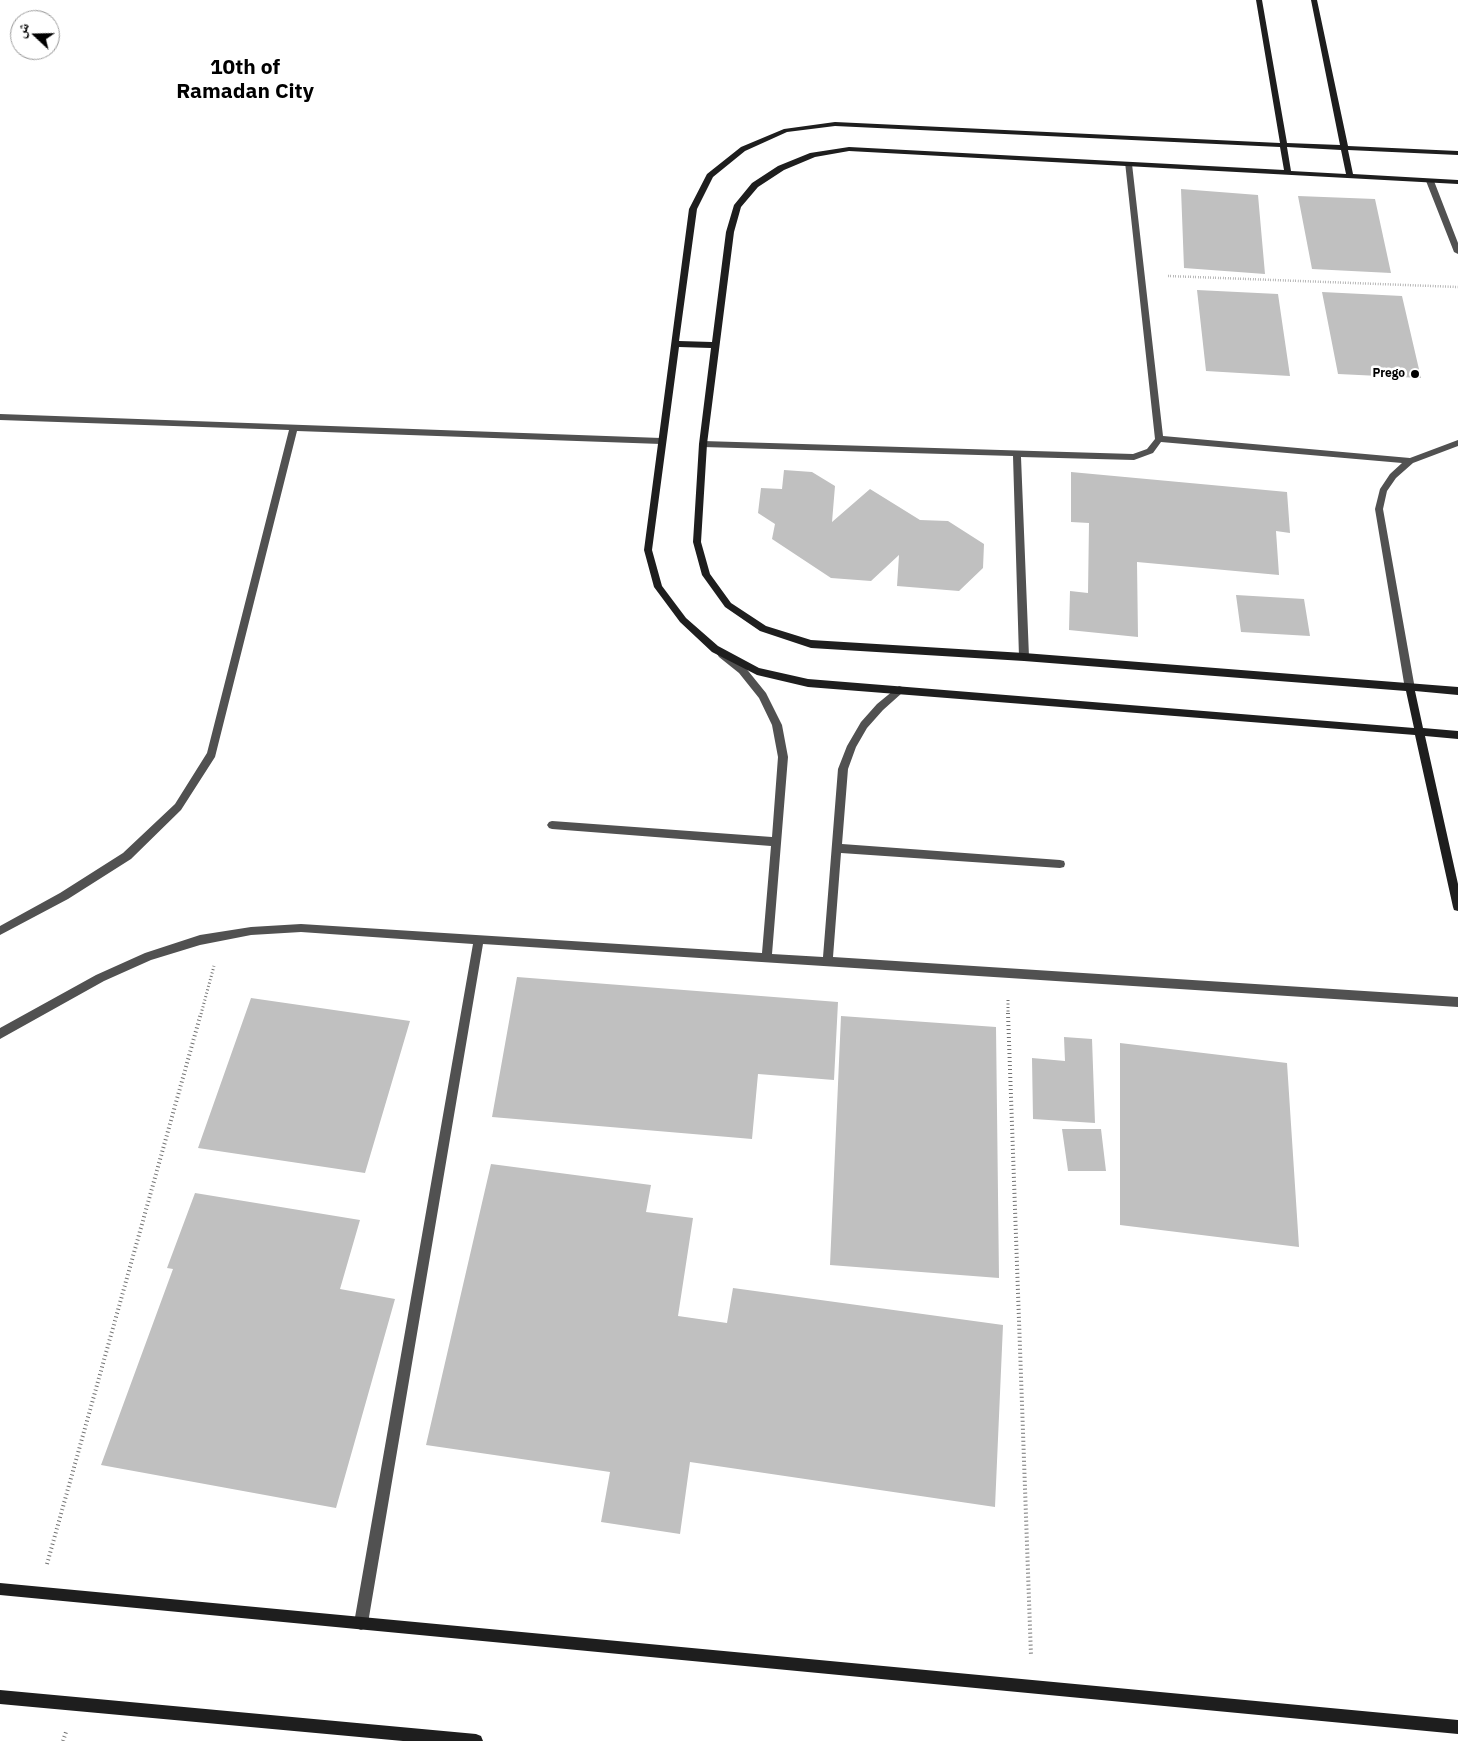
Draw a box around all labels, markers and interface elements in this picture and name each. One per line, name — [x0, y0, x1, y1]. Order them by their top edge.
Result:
north arrow — [10, 10, 60, 60]
text: ش — [11, 20, 33, 40]
district label: 10th of Ramadan City — [176, 55, 314, 105]
place label: Prego — [1372, 367, 1405, 381]
marker: Prego — [1409, 368, 1421, 380]

